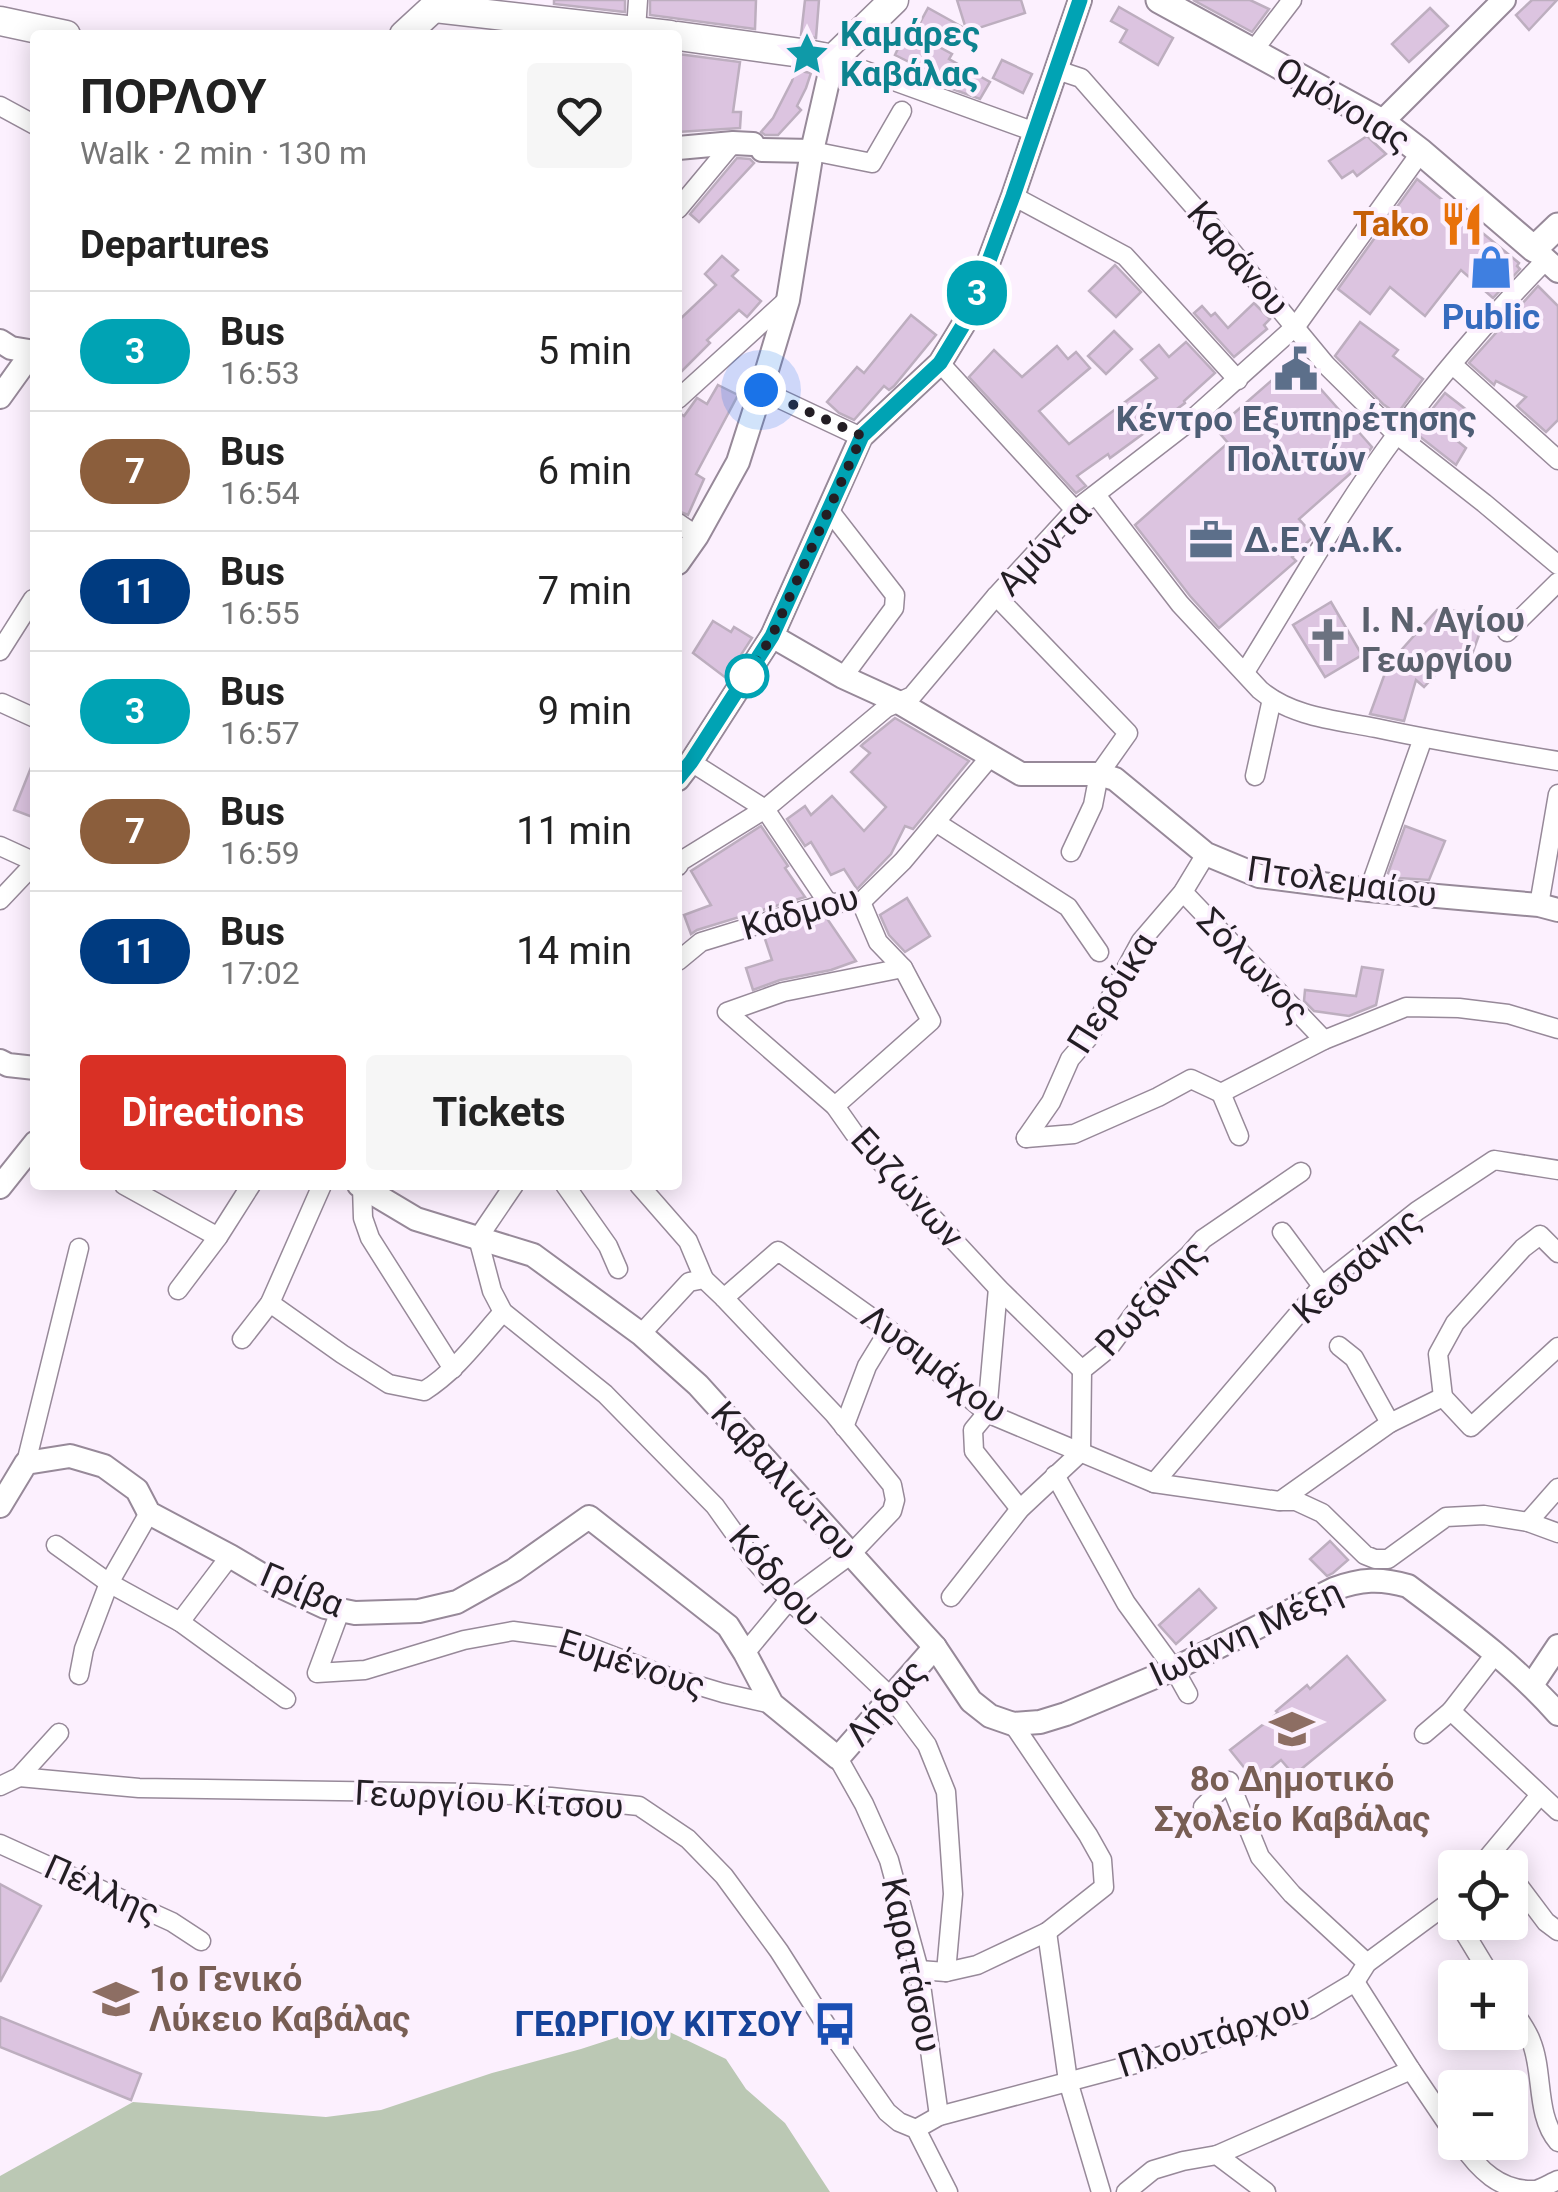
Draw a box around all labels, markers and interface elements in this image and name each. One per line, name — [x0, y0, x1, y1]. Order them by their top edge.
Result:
place label: Καμάρες Καβάλας — [840, 14, 980, 95]
place icon: Καμάρες Καβάλας — [783, 30, 831, 78]
street label: Ομόνοιας — [1268, 49, 1418, 161]
button: heart — [527, 63, 632, 168]
text: ΠΟΡΛΟΥ — [80, 68, 267, 125]
text: Walk · 2 min · 130 m — [80, 134, 367, 172]
street label: Καράνου — [1178, 193, 1298, 325]
restaurant icon: Tako — [1438, 200, 1486, 248]
place label: Tako — [1353, 204, 1429, 245]
text: Departures — [80, 223, 270, 267]
shop icon: Public — [1467, 243, 1515, 291]
line badge: 3 — [944, 260, 1010, 326]
text: 3 — [967, 273, 987, 314]
place label: Public — [1442, 297, 1540, 338]
text: Bus — [220, 310, 285, 354]
text: 5 min — [538, 329, 632, 373]
text: 3 — [125, 331, 145, 372]
public building icon: Κέντρο Εξυπηρέτησης Πολιτών — [1272, 345, 1320, 393]
text: 16:53 — [220, 354, 300, 392]
your location — [736, 365, 786, 415]
place label: Κέντρο Εξυπηρέτησης Πολιτών — [1116, 399, 1476, 480]
text: Bus — [220, 430, 285, 474]
text: 6 min — [538, 449, 632, 493]
text: 7 — [125, 451, 145, 492]
text: 16:54 — [220, 474, 300, 512]
street label: Αμύντα — [989, 492, 1099, 604]
office icon: Δ.Ε.Υ.Α.Κ. — [1187, 516, 1235, 564]
place label: Δ.Ε.Υ.Α.Κ. — [1244, 520, 1404, 561]
text: Bus — [220, 550, 285, 594]
text: 7 min — [538, 569, 632, 613]
text: 11 — [115, 571, 155, 612]
text: 16:55 — [220, 594, 300, 632]
place label: Ι. Ν. Αγίου Γεωργίου — [1361, 600, 1525, 681]
church icon: Ι. Ν. Αγίου Γεωργίου — [1304, 616, 1352, 664]
unlabelled marker — [726, 655, 768, 697]
text: Bus — [220, 670, 285, 714]
text: 9 min — [538, 689, 632, 733]
text: 3 — [125, 691, 145, 732]
text: 16:57 — [220, 714, 300, 752]
text: Bus — [220, 790, 285, 834]
text: 11 min — [516, 809, 632, 853]
text: 7 — [125, 811, 145, 852]
text: 16:59 — [220, 834, 300, 872]
street label: Πτολεμαίου — [1245, 848, 1439, 916]
street label: Κάδμου — [737, 877, 863, 949]
street label: Σόλωνος — [1188, 900, 1318, 1032]
text: Bus — [220, 910, 285, 954]
street label: Περδίκα — [1059, 925, 1165, 1061]
text: 14 min — [516, 929, 632, 973]
text: 11 — [115, 931, 155, 972]
text: 17:02 — [220, 954, 300, 992]
button: Directions — [80, 1055, 346, 1170]
button: Tickets — [366, 1055, 632, 1170]
street label: Ευζώνων — [842, 1119, 972, 1257]
street label: Κεσσάνης — [1285, 1199, 1429, 1333]
street label: Ρωξάνης — [1087, 1232, 1215, 1364]
street label: Λυσιμάχου — [853, 1296, 1015, 1432]
street label: Καβαλιώτου — [702, 1393, 866, 1569]
street label: Κόδρου — [720, 1517, 830, 1635]
street label: Γρίβα — [254, 1554, 350, 1626]
street label: Ιωάννη Μέξη — [1144, 1571, 1348, 1695]
street label: Ευμένους — [553, 1621, 711, 1707]
street label: Λήδας — [837, 1651, 935, 1755]
school or university icon: 8ο Δημοτικό Σχολείο Καβάλας — [1268, 1705, 1316, 1753]
place label: 8ο Δημοτικό Σχολείο Καβάλας — [1154, 1759, 1430, 1840]
street label: Γεωργίου Κίτσου — [353, 1772, 625, 1828]
street label: Πέλλης — [38, 1847, 166, 1933]
map controls — [1438, 1850, 1528, 2160]
button: locate — [1438, 1850, 1528, 1940]
street label: Καρατάσου — [872, 1874, 950, 2056]
place label: 1ο Γενικό Λύκειο Καβάλας — [149, 1959, 410, 2040]
button: + — [1438, 1960, 1528, 2050]
school or university icon: 1ο Γενικό Λύκειο Καβάλας — [92, 1975, 140, 2023]
street label: Πλουτάρχου — [1113, 1986, 1315, 2086]
bus stop icon: ΓΕΩΡΓΙΟΥ ΚΙΤΣΟΥ — [811, 2000, 859, 2048]
place label: ΓΕΩΡΓΙΟΥ ΚΙΤΣΟΥ — [515, 2004, 802, 2045]
button: − — [1438, 2070, 1528, 2160]

